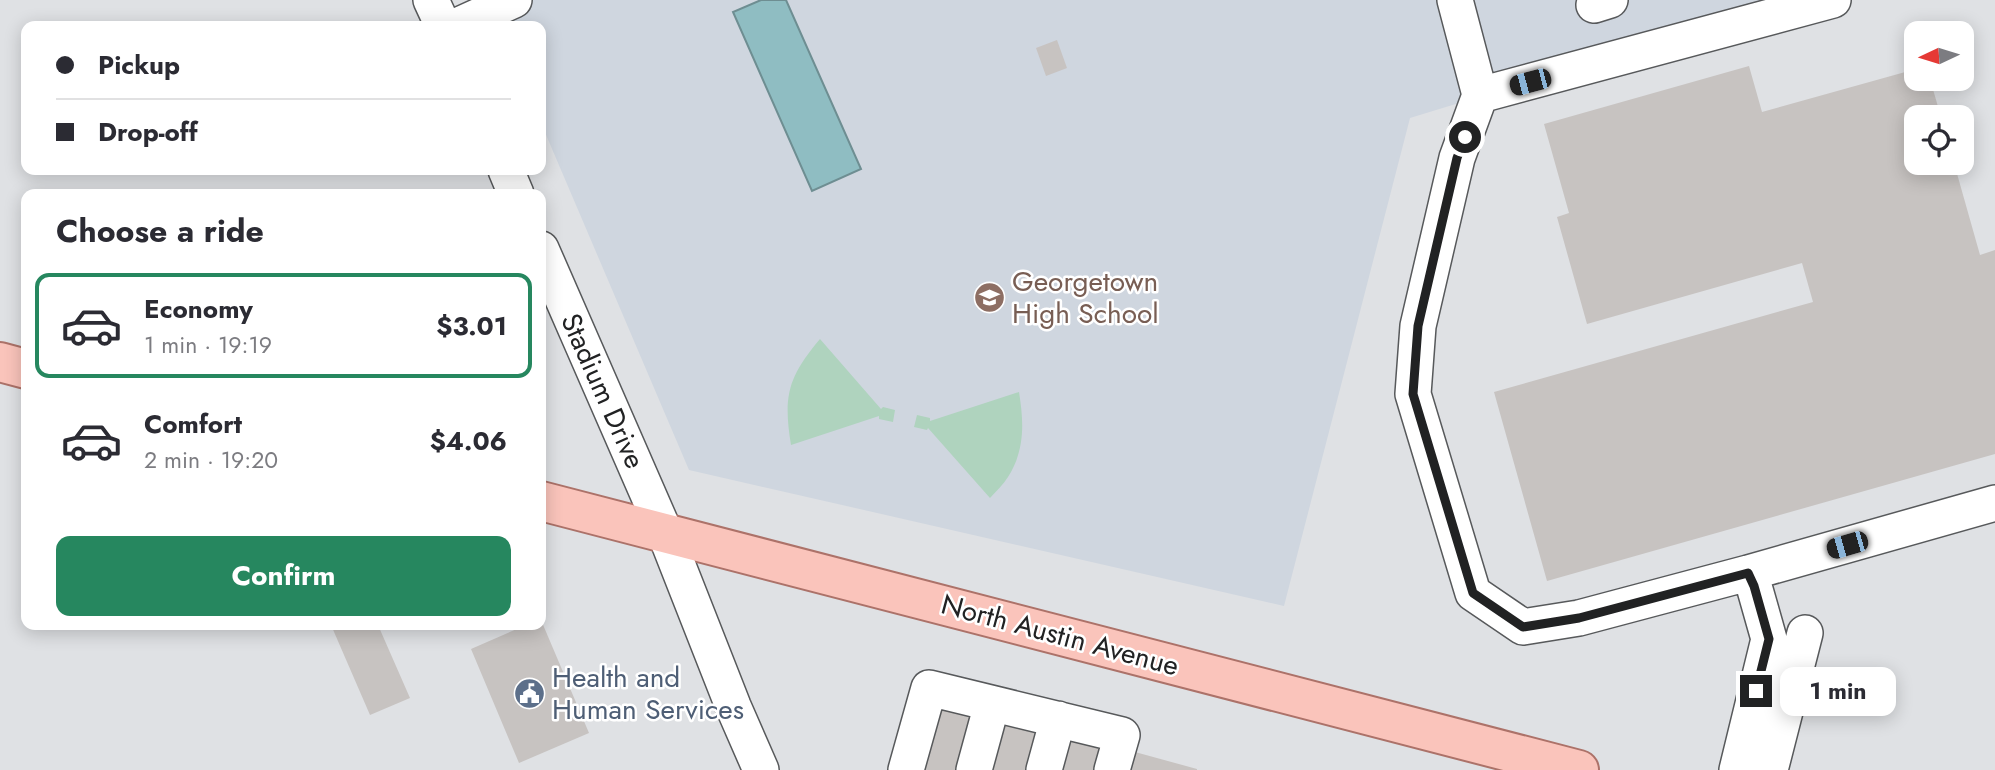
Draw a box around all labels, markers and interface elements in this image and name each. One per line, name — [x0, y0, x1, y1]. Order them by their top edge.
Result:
north arrow — [1904, 21, 1974, 91]
map controls — [1904, 21, 1974, 175]
text: Pickup — [98, 46, 180, 84]
car — [1507, 66, 1554, 98]
button: locate — [1904, 105, 1974, 175]
text: Drop-off — [98, 113, 198, 151]
route start — [1449, 121, 1481, 153]
text: Choose a ride — [56, 208, 264, 254]
place label: Georgetown High School — [1012, 261, 1159, 334]
school or university icon: Georgetown High School — [972, 280, 1006, 314]
text: Economy — [144, 290, 253, 328]
icon: car — [60, 294, 123, 357]
text: $3.01 — [436, 307, 507, 345]
street label: Stadium Drive — [551, 307, 655, 475]
text: 1 min · 19:19 — [144, 328, 272, 362]
text: Comfort — [144, 405, 242, 443]
icon: car — [60, 409, 123, 472]
text: $4.06 — [430, 422, 507, 460]
text: 2 min · 19:20 — [144, 443, 278, 477]
car — [1824, 529, 1871, 561]
button: Confirm — [56, 536, 511, 616]
street label: North Austin Avenue — [937, 584, 1183, 686]
place label: Health and Human Services — [552, 657, 744, 730]
callout: 1 min — [1780, 666, 1896, 716]
text: 1 min — [1809, 674, 1867, 708]
route end — [1740, 675, 1772, 707]
public building icon: Health and Human Services — [512, 676, 546, 710]

